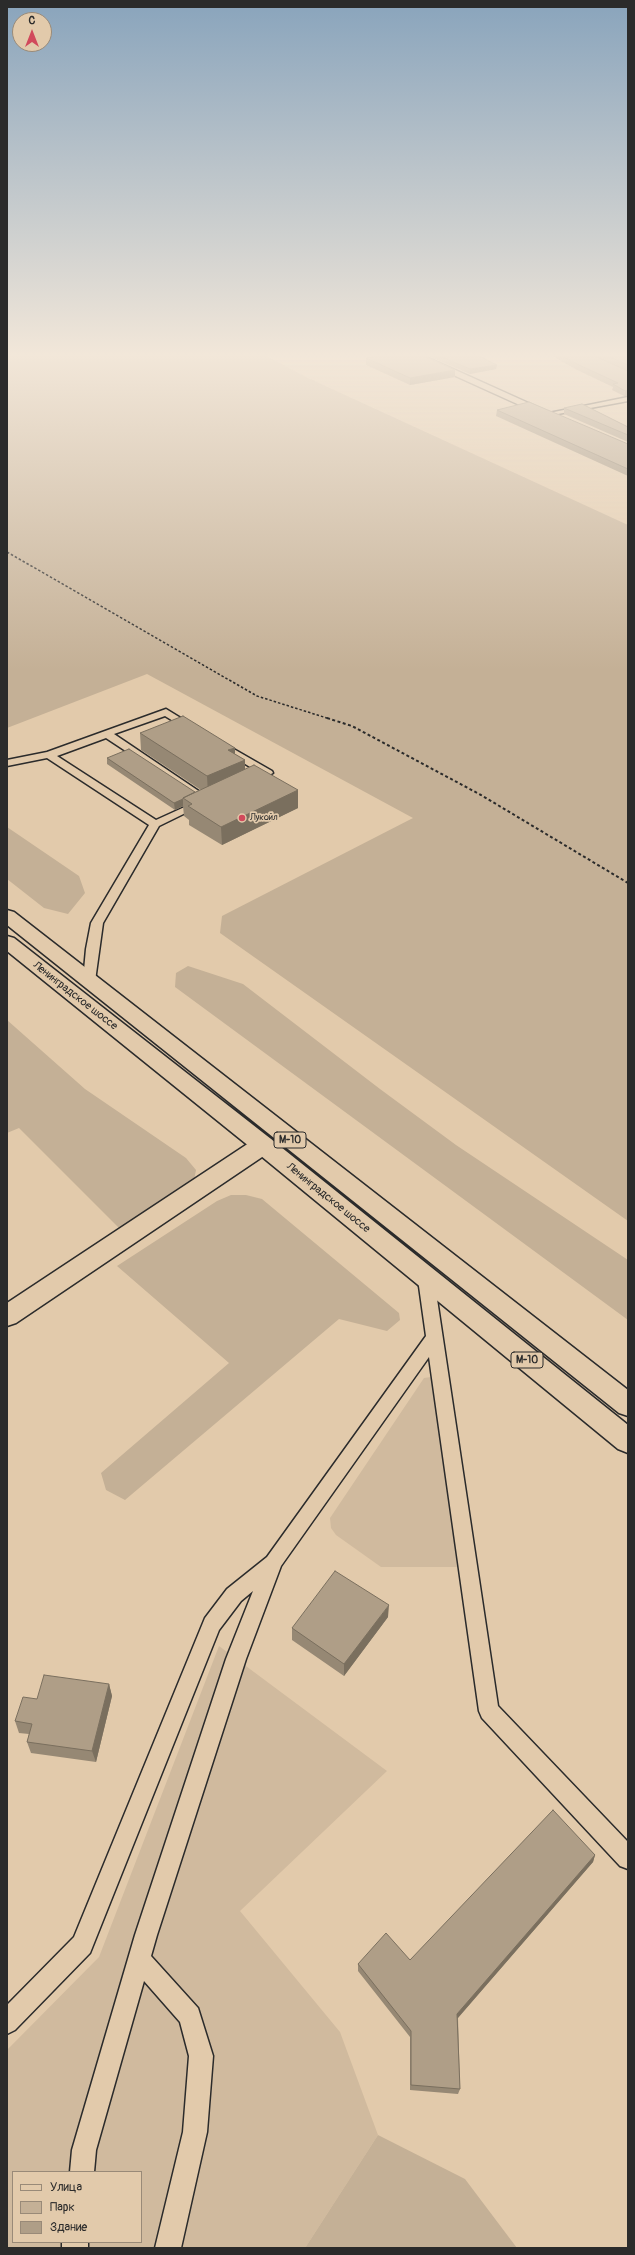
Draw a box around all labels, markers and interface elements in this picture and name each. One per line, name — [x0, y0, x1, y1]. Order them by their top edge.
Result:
north arrow — [12, 12, 52, 52]
text: С — [29, 14, 35, 27]
marker: Лукойл — [237, 813, 247, 823]
place label: Лукойл — [250, 813, 278, 823]
street label: Ленинградское шоссе — [30, 959, 120, 1033]
road number: М-10 — [274, 1132, 306, 1148]
street label: Ленинградское шоссе — [284, 1160, 372, 1236]
road number: М-10 — [511, 1352, 543, 1368]
legend — [12, 2171, 142, 2243]
text: Улица — [50, 2180, 82, 2195]
text: Парк — [50, 2200, 75, 2215]
text: Здание — [50, 2220, 87, 2235]

